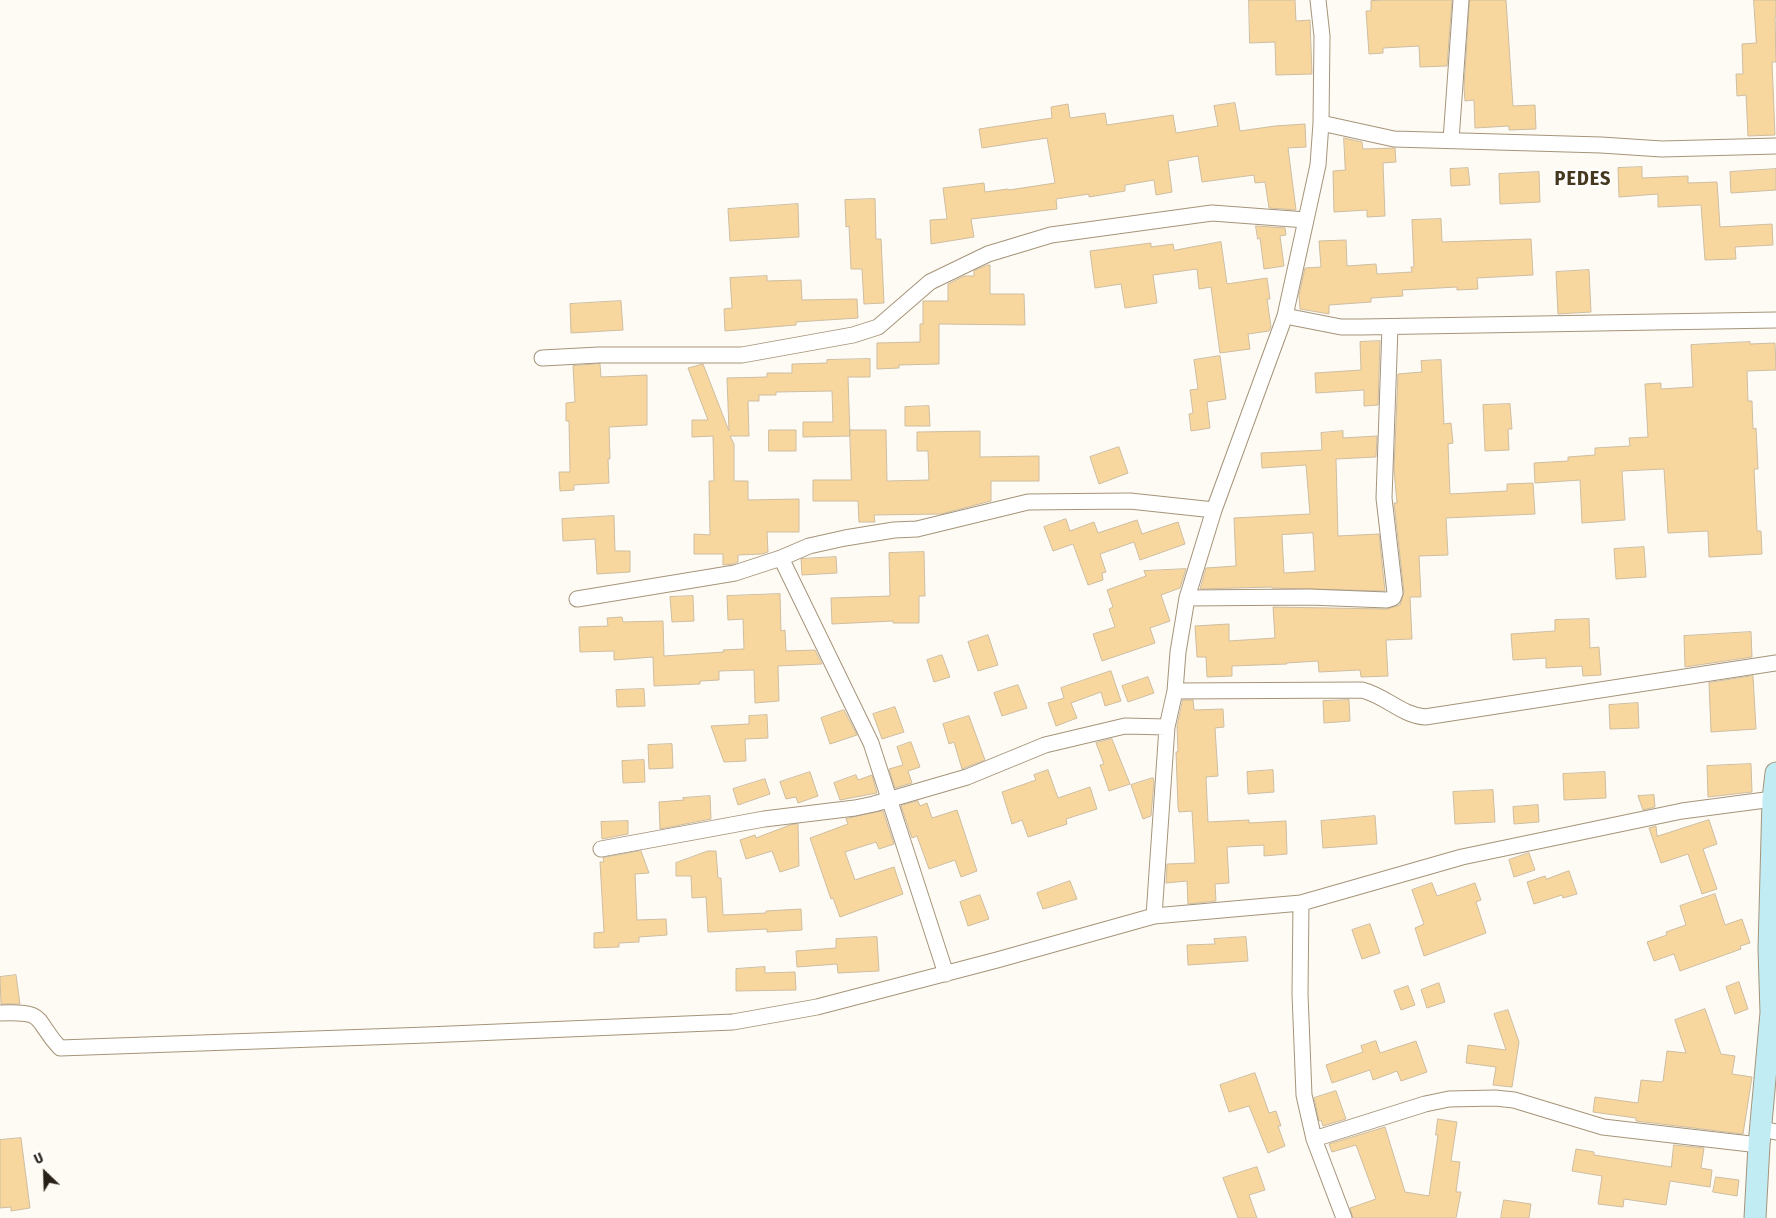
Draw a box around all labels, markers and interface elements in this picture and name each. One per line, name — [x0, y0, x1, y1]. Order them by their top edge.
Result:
district label: PEDES — [1554, 167, 1612, 191]
north arrow — [20, 1148, 70, 1198]
text: U — [31, 1149, 46, 1168]

